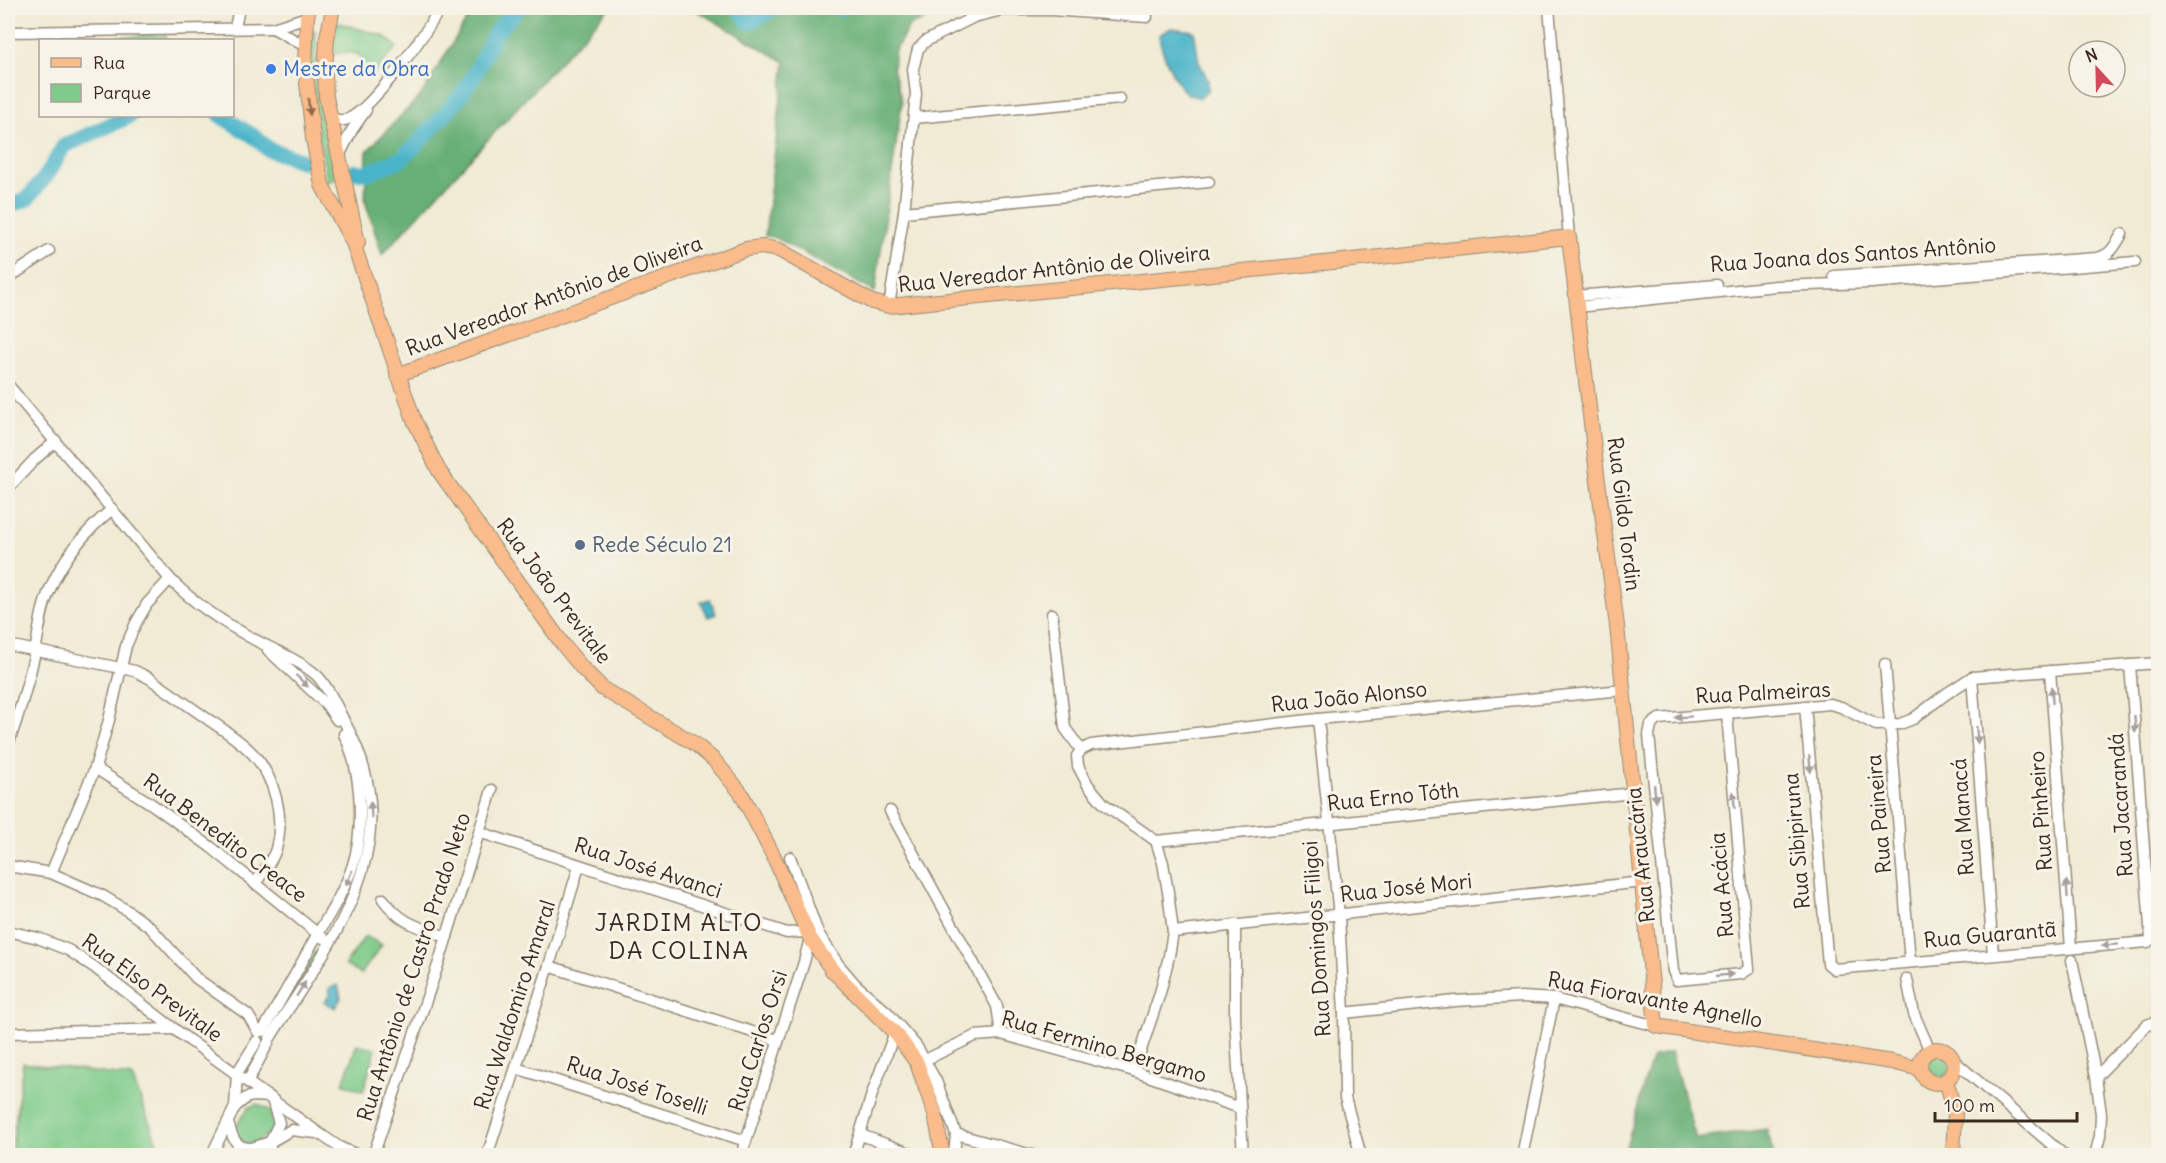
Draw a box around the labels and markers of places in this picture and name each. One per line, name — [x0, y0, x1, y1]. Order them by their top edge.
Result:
place label: Mestre da Obra — [283, 55, 430, 82]
marker: Mestre da Obra — [264, 62, 278, 76]
place label: Rede Século 21 — [592, 531, 732, 558]
marker: Rede Século 21 — [573, 538, 587, 552]

